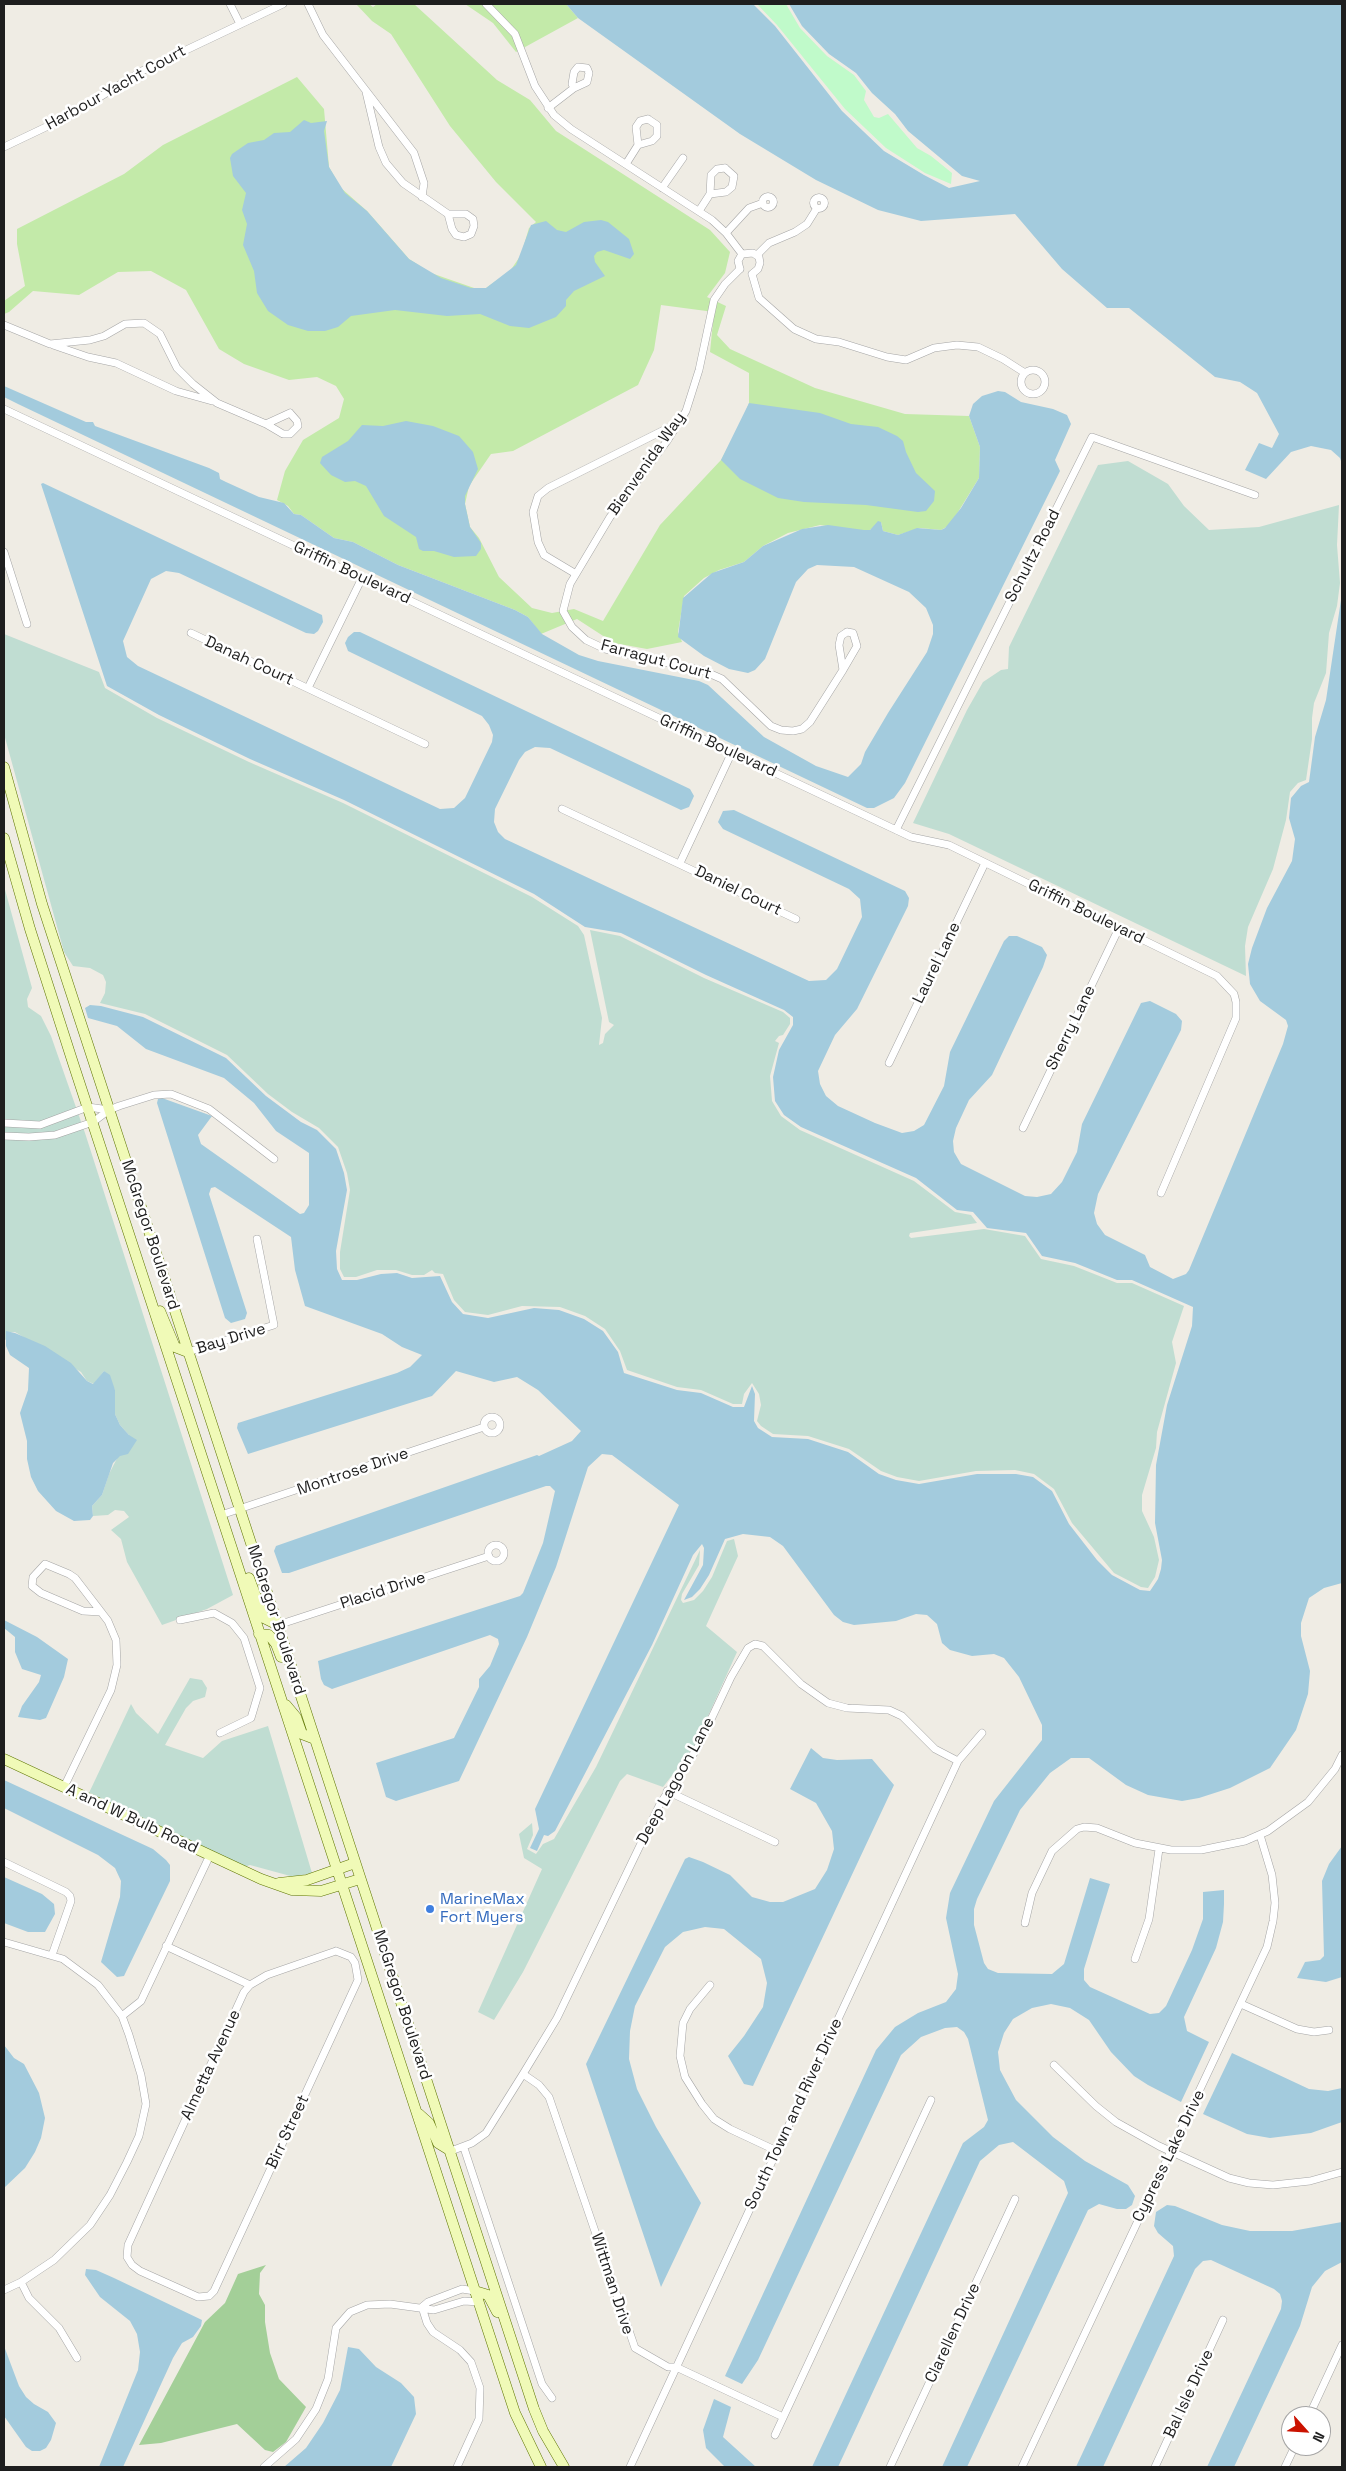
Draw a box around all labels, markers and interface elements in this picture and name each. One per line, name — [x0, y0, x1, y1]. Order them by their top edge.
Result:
street label: Harbour Yacht Court — [43, 41, 189, 135]
street label: Bienvenida Way — [604, 409, 690, 519]
street label: Schultz Road — [1001, 506, 1065, 606]
street label: Griffin Boulevard — [290, 537, 414, 609]
street label: Danah Court — [201, 632, 297, 690]
street label: Farragut Court — [599, 636, 713, 684]
street label: Griffin Boulevard — [656, 710, 780, 782]
street label: Daniel Court — [691, 862, 785, 920]
street label: Griffin Boulevard — [1025, 876, 1147, 948]
street label: Laurel Lane — [909, 919, 965, 1007]
street label: Sherry Lane — [1042, 982, 1100, 1074]
street label: McGregor Boulevard — [117, 1158, 183, 1312]
street label: Bay Drive — [194, 1319, 268, 1359]
street label: Montrose Drive — [295, 1444, 411, 1500]
street label: McGregor Boulevard — [243, 1543, 309, 1697]
street label: Placid Drive — [338, 1568, 428, 1614]
street label: Deep Lagoon Lane — [633, 1714, 719, 1848]
street label: A and W Bulb Road — [63, 1780, 201, 1858]
place label: MarineMax Fort Myers — [440, 1890, 525, 1928]
marker: MarineMax Fort Myers — [424, 1903, 436, 1915]
street label: McGregor Boulevard — [369, 1928, 435, 2082]
street label: Almetta Avenue — [177, 2007, 245, 2123]
street label: South Town and River Drive — [741, 2015, 847, 2213]
street label: Cypress Lake Drive — [1129, 2087, 1209, 2225]
street label: Birr Street — [262, 2092, 314, 2172]
street label: Wittman Drive — [587, 2231, 637, 2337]
street label: Clarellen Drive — [921, 2280, 985, 2386]
street label: Bal Isle Drive — [1160, 2346, 1218, 2442]
north arrow — [1281, 2406, 1331, 2456]
text: N — [1308, 2429, 1329, 2445]

